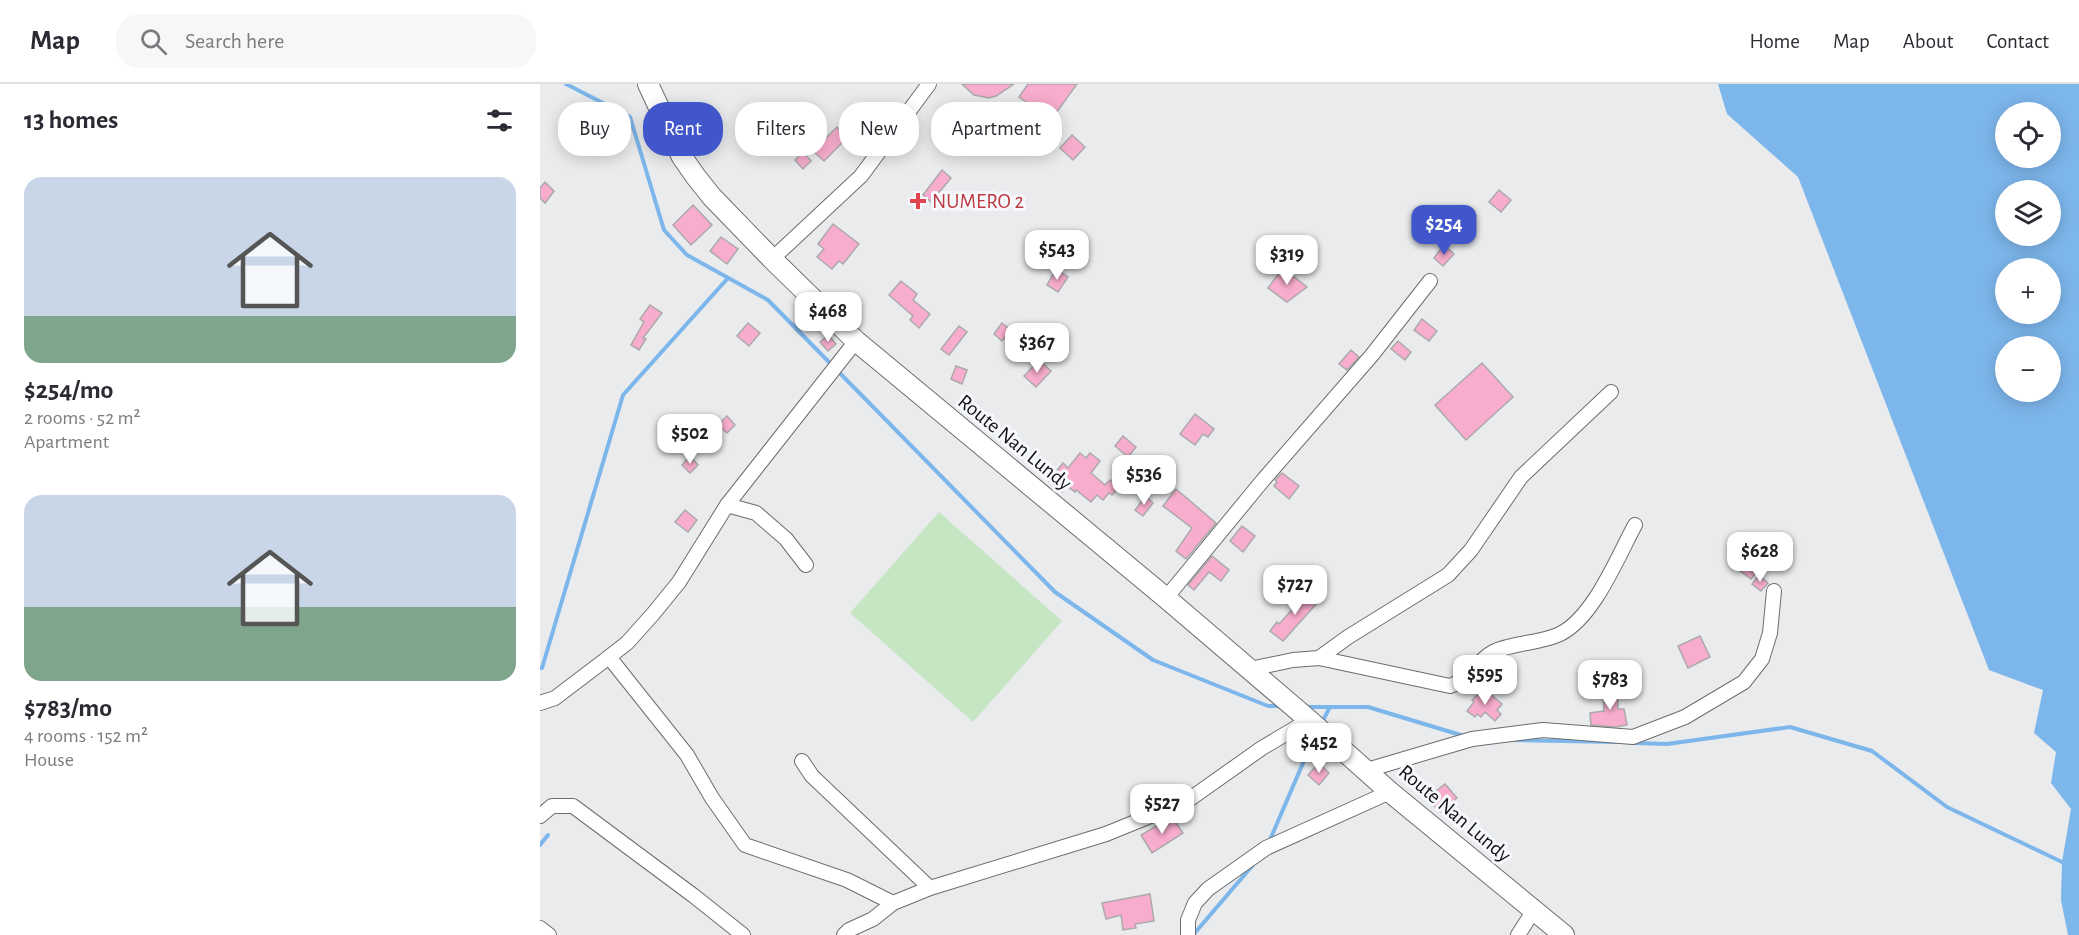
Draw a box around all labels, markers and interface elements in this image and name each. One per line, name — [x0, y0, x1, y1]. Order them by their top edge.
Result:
search box — [116, 14, 536, 68]
icon: search — [137, 25, 170, 58]
text: Map — [30, 27, 80, 55]
text: Search here — [185, 30, 284, 52]
text: Home — [1749, 31, 1800, 52]
text: Map — [1833, 31, 1870, 52]
text: About — [1903, 31, 1953, 52]
text: Contact — [1986, 31, 2049, 52]
chip: Buy — [558, 102, 631, 156]
chip: Rent — [643, 102, 723, 156]
chip: Filters — [735, 102, 827, 156]
chip: New — [839, 102, 919, 156]
chip: Apartment — [931, 102, 1062, 156]
map controls — [1995, 102, 2061, 402]
button: locate — [1995, 102, 2061, 168]
icon: filters — [483, 104, 516, 137]
text: 13 homes — [24, 107, 118, 133]
button: layers — [1995, 180, 2061, 246]
place label: NUMERO 2 — [932, 191, 1024, 212]
marker: NUMERO 2 — [909, 192, 927, 210]
pin: $254 — [1408, 205, 1480, 256]
text: $254 — [1425, 214, 1463, 234]
icon: home — [216, 216, 324, 324]
pin: $543 — [1021, 230, 1093, 281]
pin: $319 — [1251, 235, 1323, 286]
text: $543 — [1039, 239, 1075, 259]
text: $319 — [1270, 244, 1304, 264]
button: + — [1995, 258, 2061, 324]
pin: $468 — [792, 292, 864, 343]
text: $468 — [809, 301, 847, 321]
pin: $367 — [1001, 323, 1073, 374]
text: $367 — [1019, 332, 1055, 352]
button: − — [1995, 336, 2061, 402]
text: $254/mo — [24, 377, 113, 403]
street label: Route Nan Lundy — [954, 390, 1075, 494]
text: 2 rooms · 52 m² — [24, 408, 141, 428]
pin: $502 — [654, 414, 726, 465]
text: $502 — [671, 423, 709, 443]
text: Apartment — [24, 432, 109, 452]
pin: $536 — [1108, 455, 1180, 506]
text: $536 — [1126, 464, 1162, 484]
pin: $628 — [1724, 532, 1796, 583]
icon: home — [216, 534, 324, 642]
text: $628 — [1741, 541, 1779, 561]
pin: $727 — [1259, 565, 1331, 616]
text: $727 — [1277, 574, 1313, 594]
pin: $595 — [1449, 655, 1521, 706]
pin: $783 — [1574, 660, 1646, 711]
text: $595 — [1467, 664, 1503, 684]
text: $783 — [1592, 669, 1628, 689]
text: $783/mo — [24, 695, 112, 721]
pin: $452 — [1283, 723, 1355, 774]
text: 4 rooms · 152 m² — [24, 726, 148, 746]
text: $452 — [1300, 732, 1338, 752]
text: House — [24, 750, 74, 770]
street label: Route Nan Lundy — [1395, 761, 1515, 866]
pin: $527 — [1126, 784, 1198, 835]
text: $527 — [1144, 793, 1180, 813]

